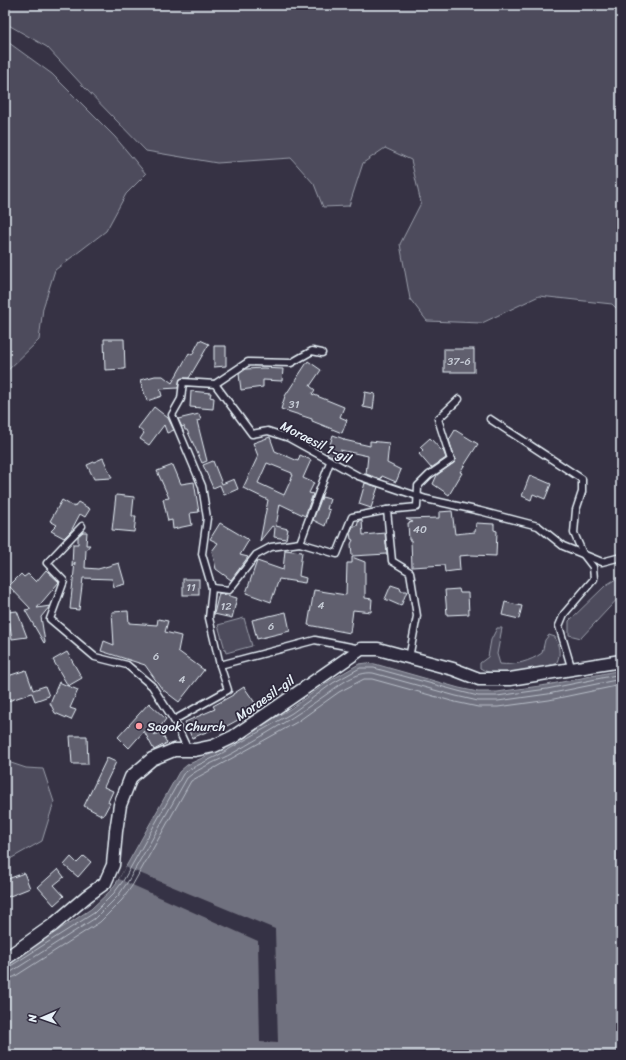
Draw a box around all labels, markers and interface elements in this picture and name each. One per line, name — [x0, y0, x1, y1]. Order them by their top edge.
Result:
house number: 37-6 — [447, 352, 471, 371]
house number: 31 — [289, 395, 300, 414]
street label: Moraesil 1-gil — [276, 414, 356, 470]
house number: 40 — [413, 520, 427, 539]
house number: 11 — [186, 578, 196, 597]
house number: 4 — [318, 596, 325, 615]
house number: 12 — [220, 597, 232, 616]
house number: 6 — [268, 617, 274, 636]
house number: 6 — [153, 647, 159, 666]
street label: Moraesil-gil — [230, 669, 300, 727]
house number: 4 — [179, 670, 186, 689]
place label: Sagok Church — [147, 715, 226, 738]
marker: Sagok Church — [134, 721, 144, 731]
north arrow — [22, 998, 62, 1038]
text: N — [23, 1014, 42, 1023]

